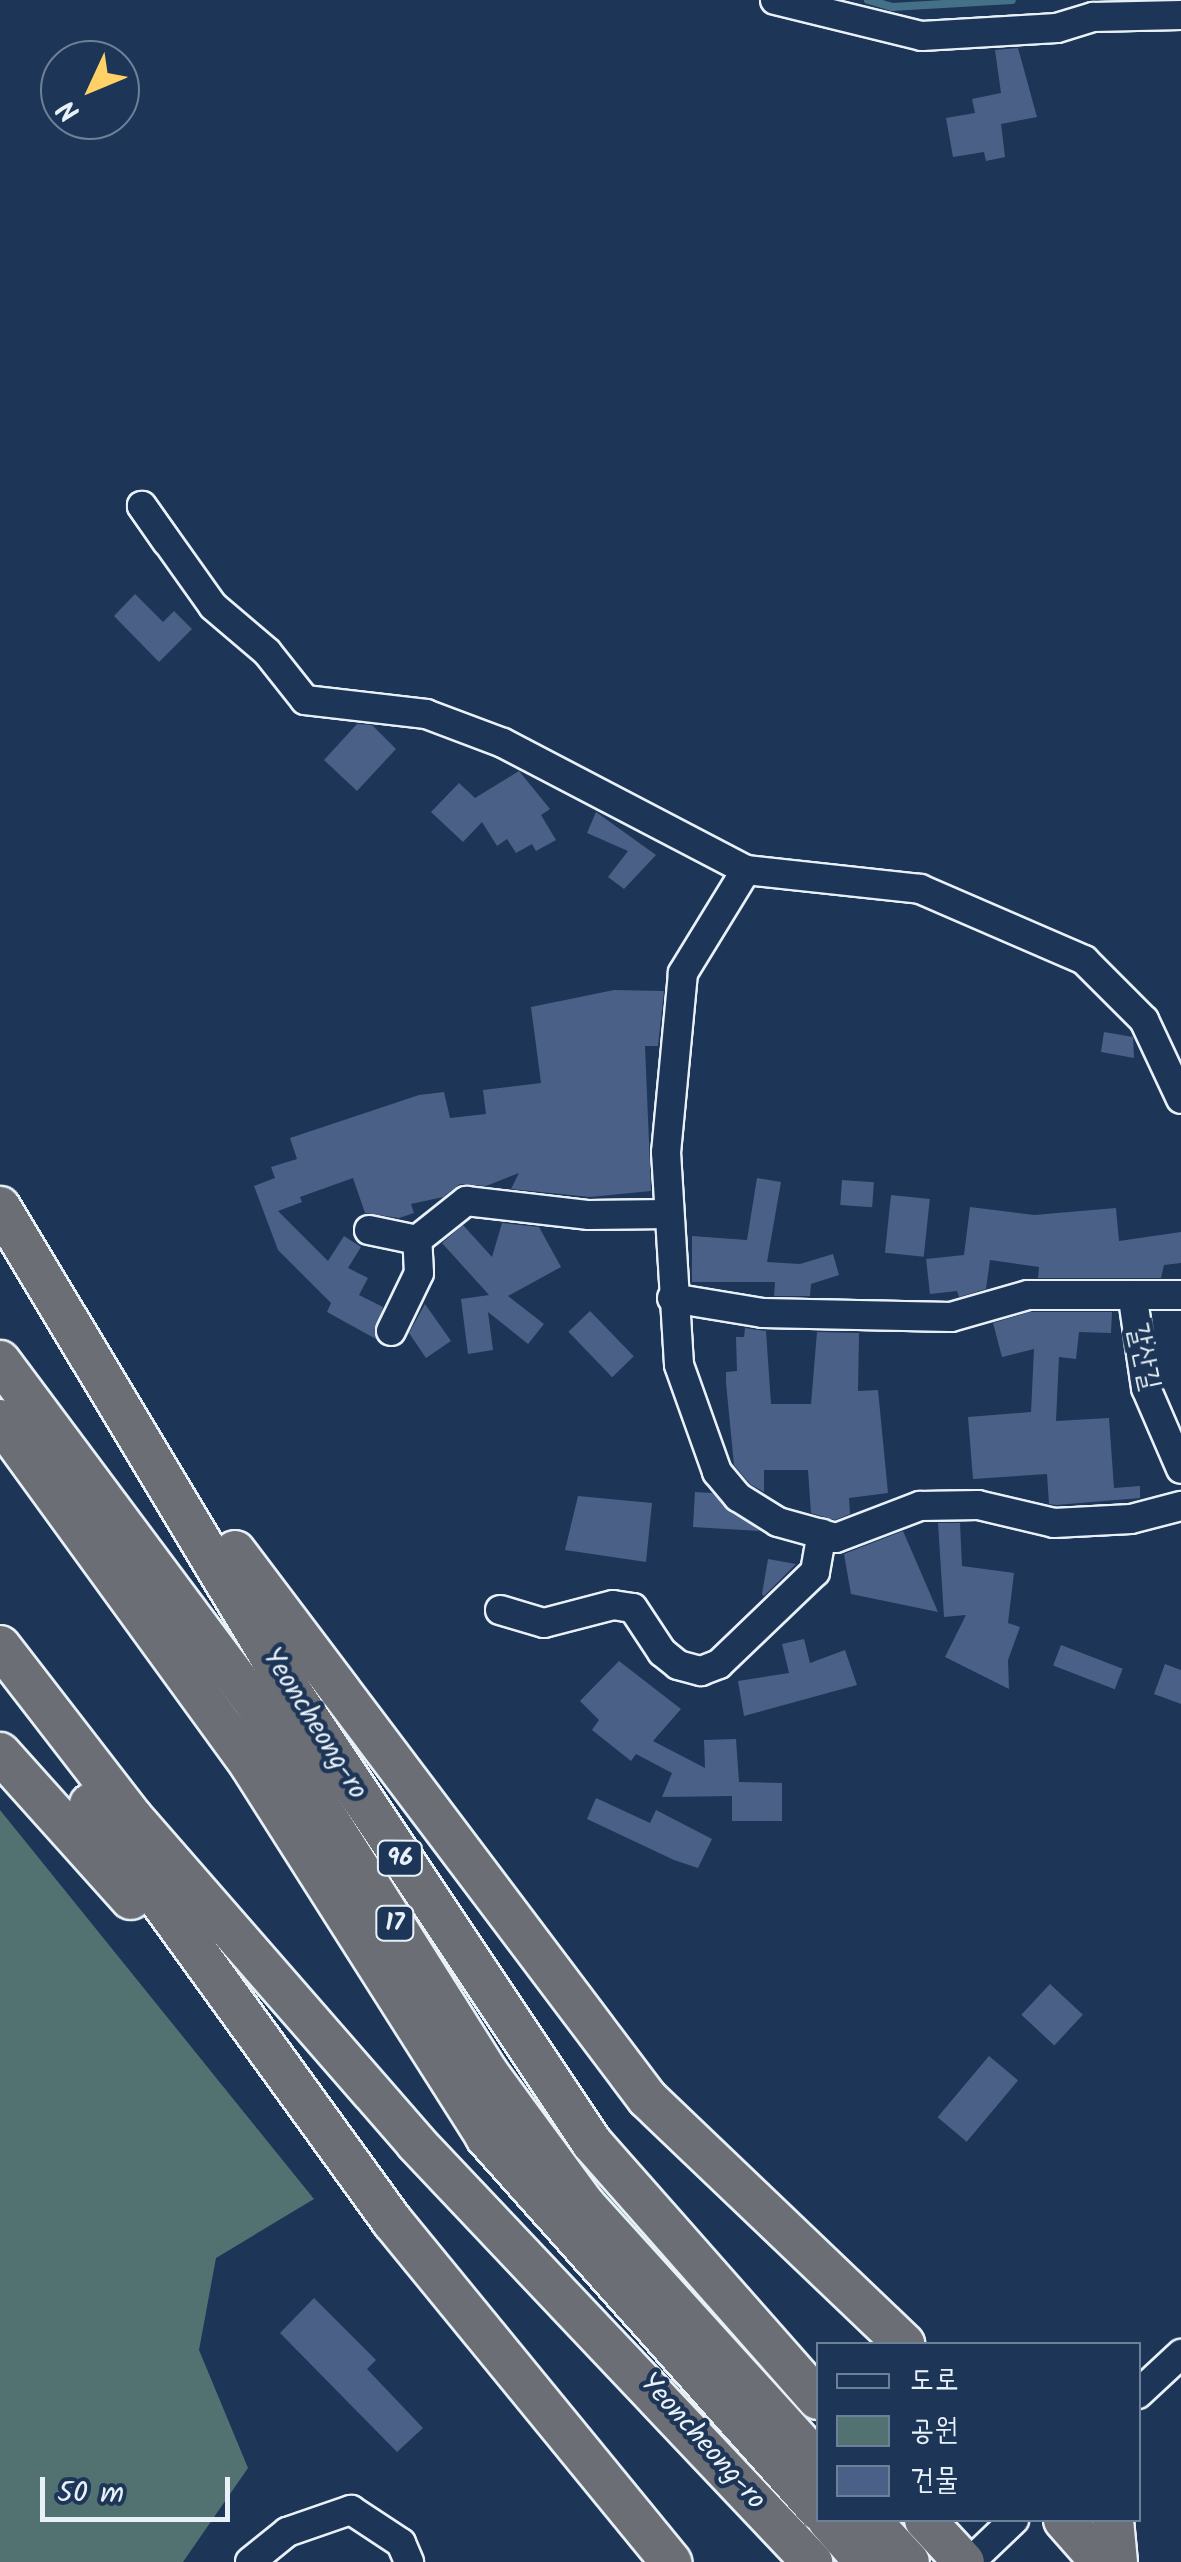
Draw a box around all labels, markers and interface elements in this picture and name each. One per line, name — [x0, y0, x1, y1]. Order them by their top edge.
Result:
north arrow — [40, 40, 140, 140]
text: N — [47, 88, 92, 132]
street label: 갈산길 — [1120, 1320, 1166, 1394]
street label: Yeoncheong-ro — [254, 1642, 374, 1806]
road number: 96 — [375, 1838, 425, 1878]
road number: 17 — [375, 1903, 415, 1943]
legend — [816, 2342, 1141, 2522]
text: 도로 — [910, 2357, 958, 2405]
street label: Yeoncheong-ro — [632, 2367, 772, 2517]
text: 공원 — [910, 2407, 958, 2455]
scale bar — [45, 2457, 235, 2519]
text: 건물 — [910, 2457, 958, 2505]
text: 50 m — [57, 2470, 124, 2518]

